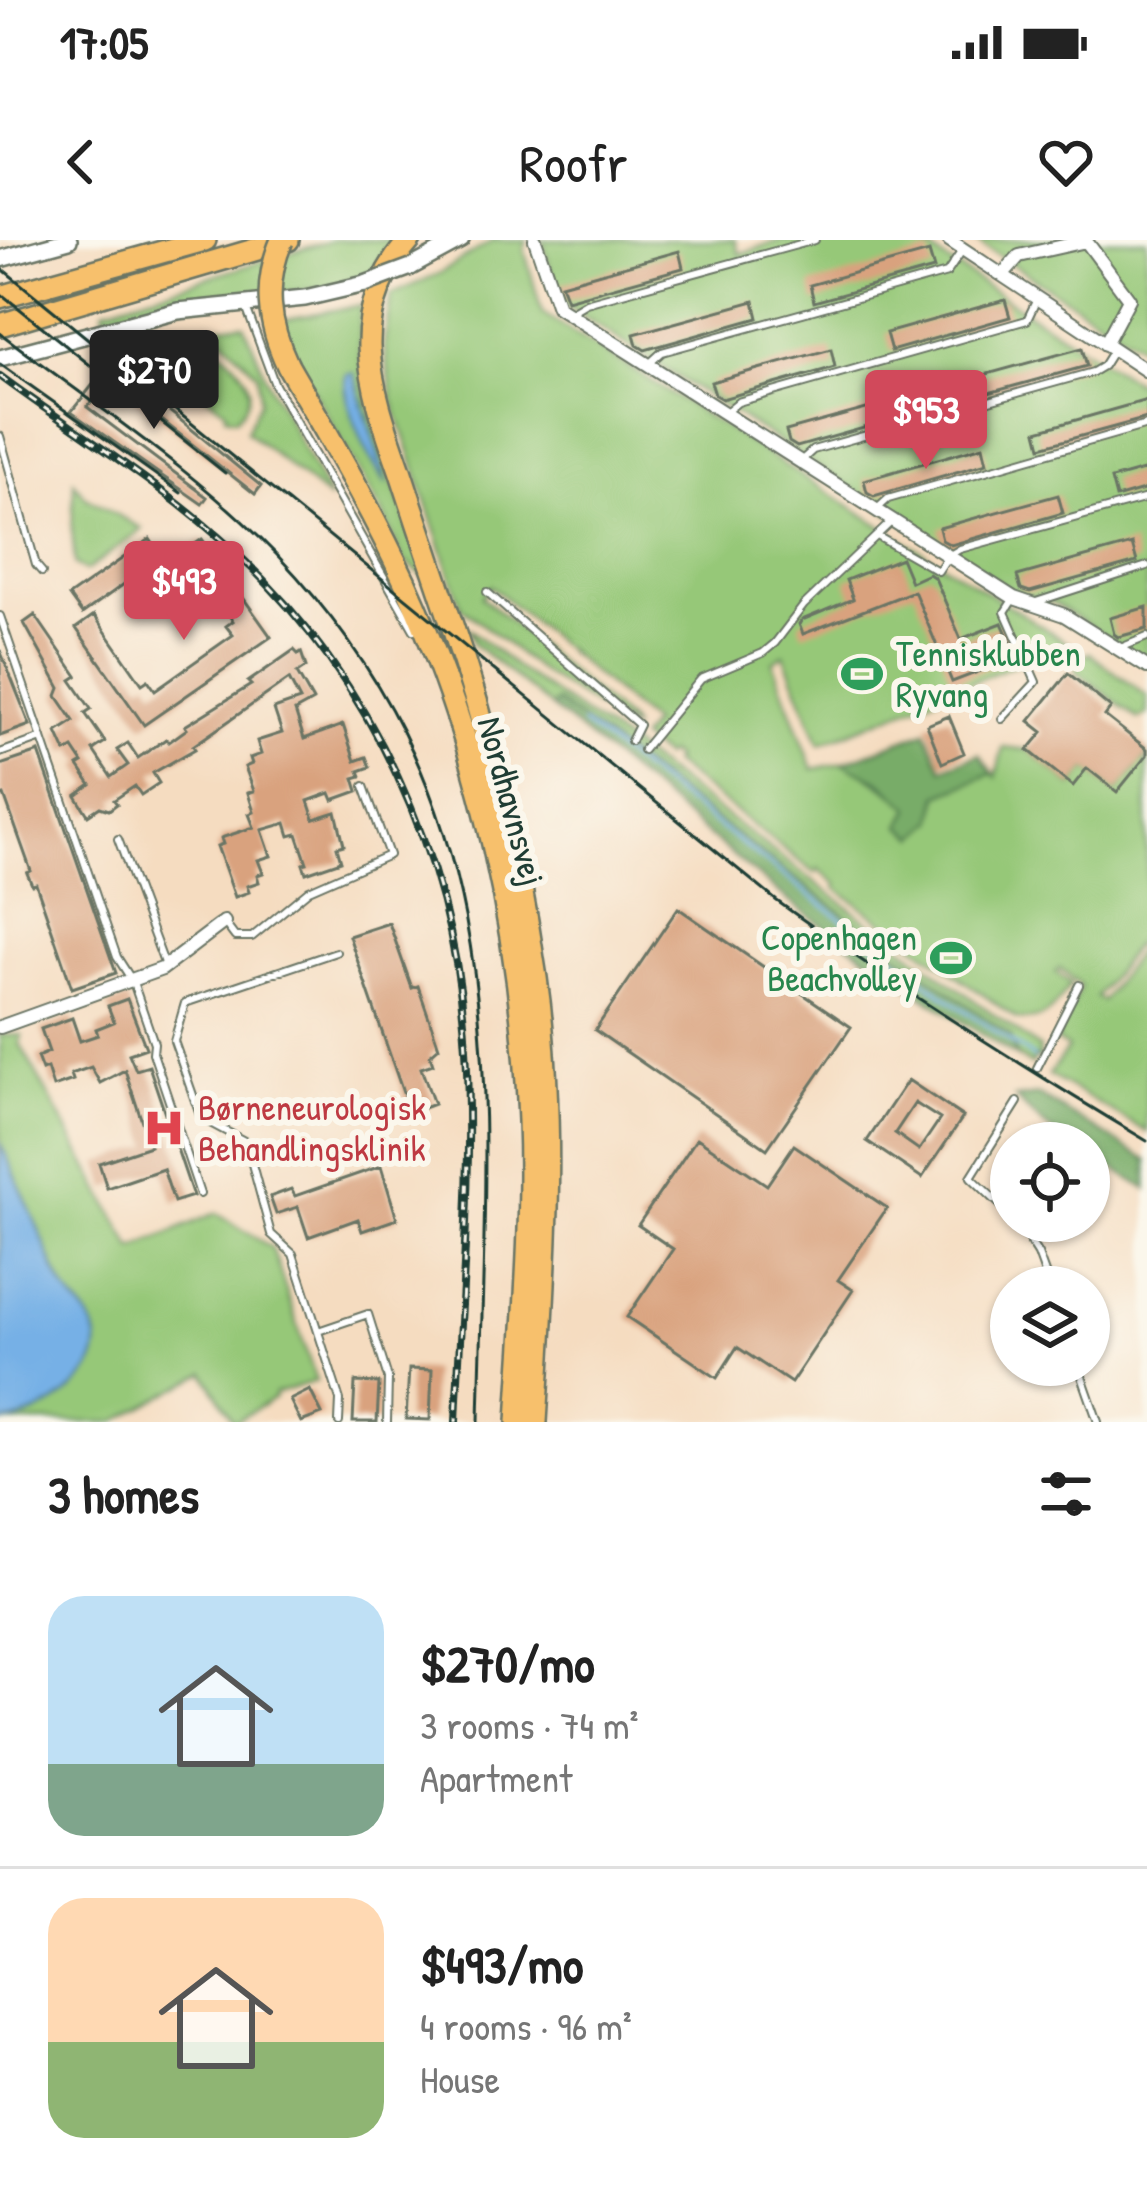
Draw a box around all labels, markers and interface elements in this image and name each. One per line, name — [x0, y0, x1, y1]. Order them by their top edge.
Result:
text: 17:05 — [60, 12, 148, 73]
text: Roofr — [519, 126, 628, 199]
icon: back — [48, 129, 114, 195]
icon: heart — [1033, 129, 1099, 195]
pin: $270 — [83, 330, 225, 432]
text: $270 — [117, 342, 191, 395]
pin: $953 — [855, 370, 997, 472]
text: $953 — [892, 382, 960, 435]
pin: $493 — [113, 541, 255, 643]
text: $493 — [151, 553, 217, 606]
place label: Tennisklubben Ryvang — [896, 628, 1081, 718]
sports icon: Tennisklubben Ryvang — [839, 651, 885, 697]
street label: Nordhavnsvej — [466, 711, 558, 891]
place label: Copenhagen Beachvolley — [761, 912, 917, 1002]
sports icon: Copenhagen Beachvolley — [928, 935, 974, 981]
place label: Børneneurologisk Behandlingsklinik — [198, 1082, 426, 1172]
hospital icon: Børneneurologisk Behandlingsklinik — [141, 1105, 187, 1151]
map controls — [990, 1122, 1110, 1386]
button: locate — [990, 1122, 1110, 1242]
button: layers — [990, 1266, 1110, 1386]
text: 3 homes — [48, 1460, 199, 1529]
icon: filters — [1033, 1461, 1099, 1527]
text: $270/mo — [420, 1629, 595, 1698]
icon: home — [144, 1644, 288, 1788]
text: 3 rooms · 74 m² — [420, 1698, 639, 1751]
text: Apartment — [420, 1751, 573, 1804]
text: $493/mo — [420, 1930, 583, 1999]
icon: home — [144, 1946, 288, 2090]
text: 4 rooms · 96 m² — [420, 1999, 632, 2052]
text: House — [420, 2052, 500, 2105]

